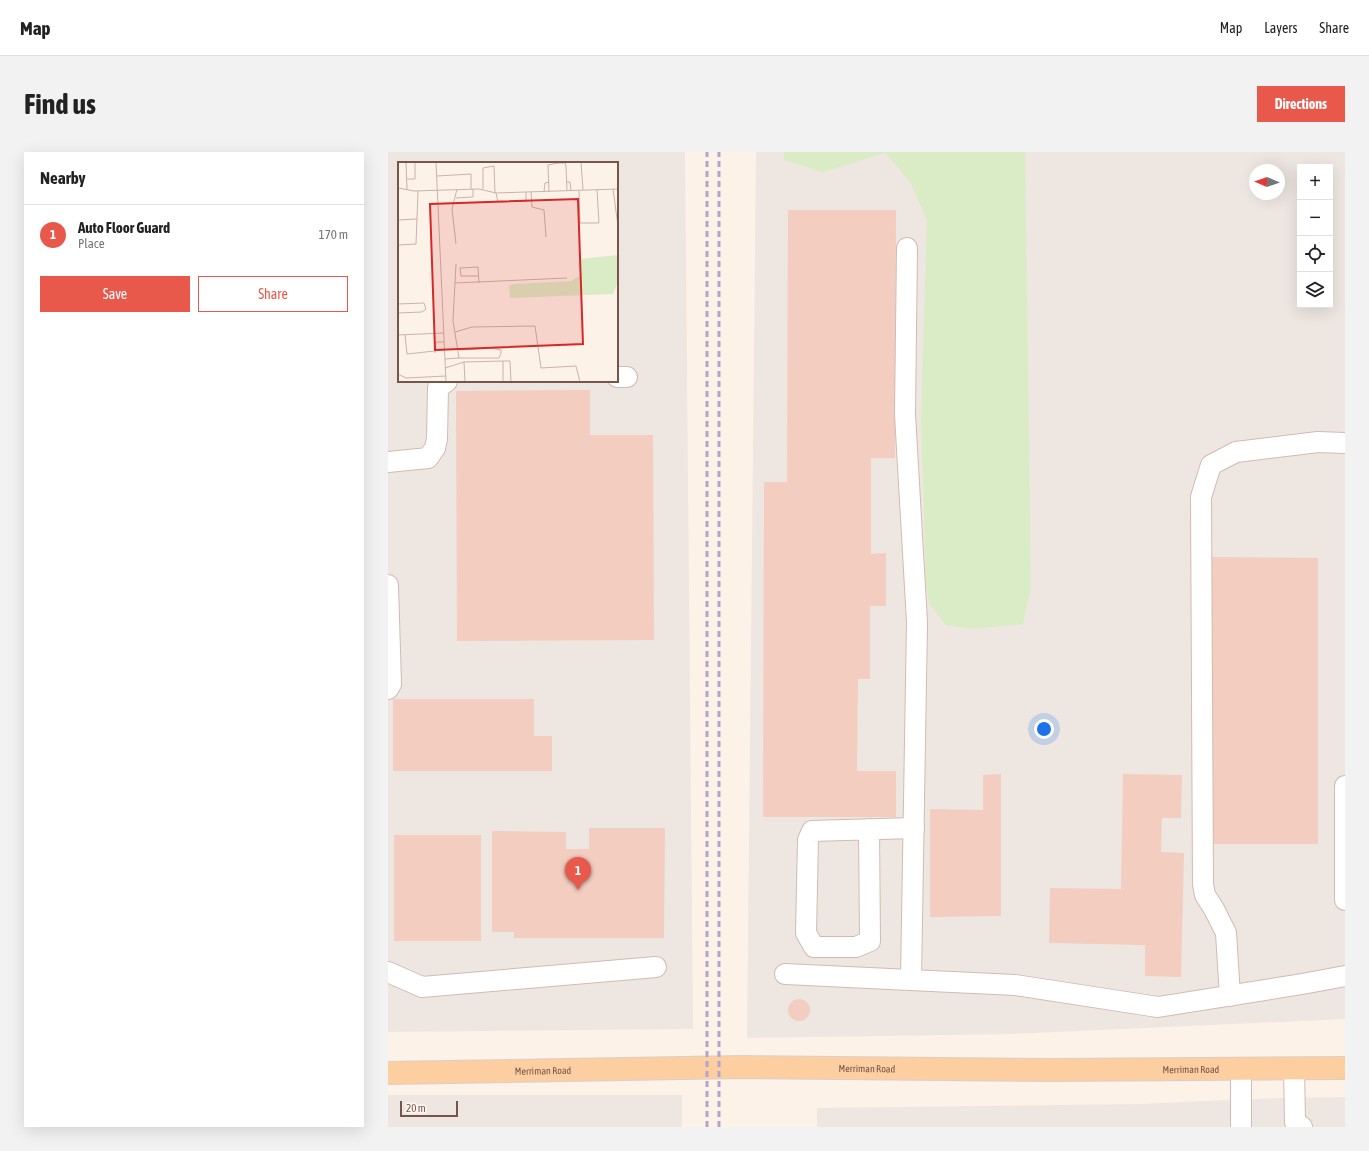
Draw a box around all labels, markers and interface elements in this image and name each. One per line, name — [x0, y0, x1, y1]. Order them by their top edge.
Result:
text: Map — [20, 17, 51, 39]
text: Map — [1220, 20, 1242, 36]
text: Layers — [1264, 20, 1297, 36]
text: Share — [1319, 20, 1349, 36]
button: Directions — [1257, 86, 1345, 122]
text: Find us — [24, 88, 96, 120]
inset map — [398, 162, 618, 382]
north arrow — [1249, 164, 1285, 200]
map controls — [1297, 164, 1333, 308]
button: + — [1297, 164, 1333, 200]
text: Nearby — [40, 168, 86, 188]
button: − — [1297, 200, 1333, 236]
text: Auto Floor Guard — [78, 219, 170, 236]
text: 1 — [50, 227, 56, 242]
text: 170 m — [319, 227, 348, 242]
text: Place — [78, 236, 105, 251]
button: locate — [1297, 236, 1333, 272]
button: layers — [1297, 272, 1333, 308]
button: Save — [40, 276, 190, 312]
button: Share — [198, 276, 348, 312]
your location — [1034, 719, 1054, 739]
pin: 1 — [565, 857, 591, 890]
street label: Merriman Road — [839, 1063, 896, 1074]
street label: Merriman Road — [1163, 1064, 1220, 1075]
street label: Merriman Road — [515, 1065, 572, 1077]
scale bar — [400, 1099, 458, 1118]
text: 20 m — [406, 1102, 426, 1114]

